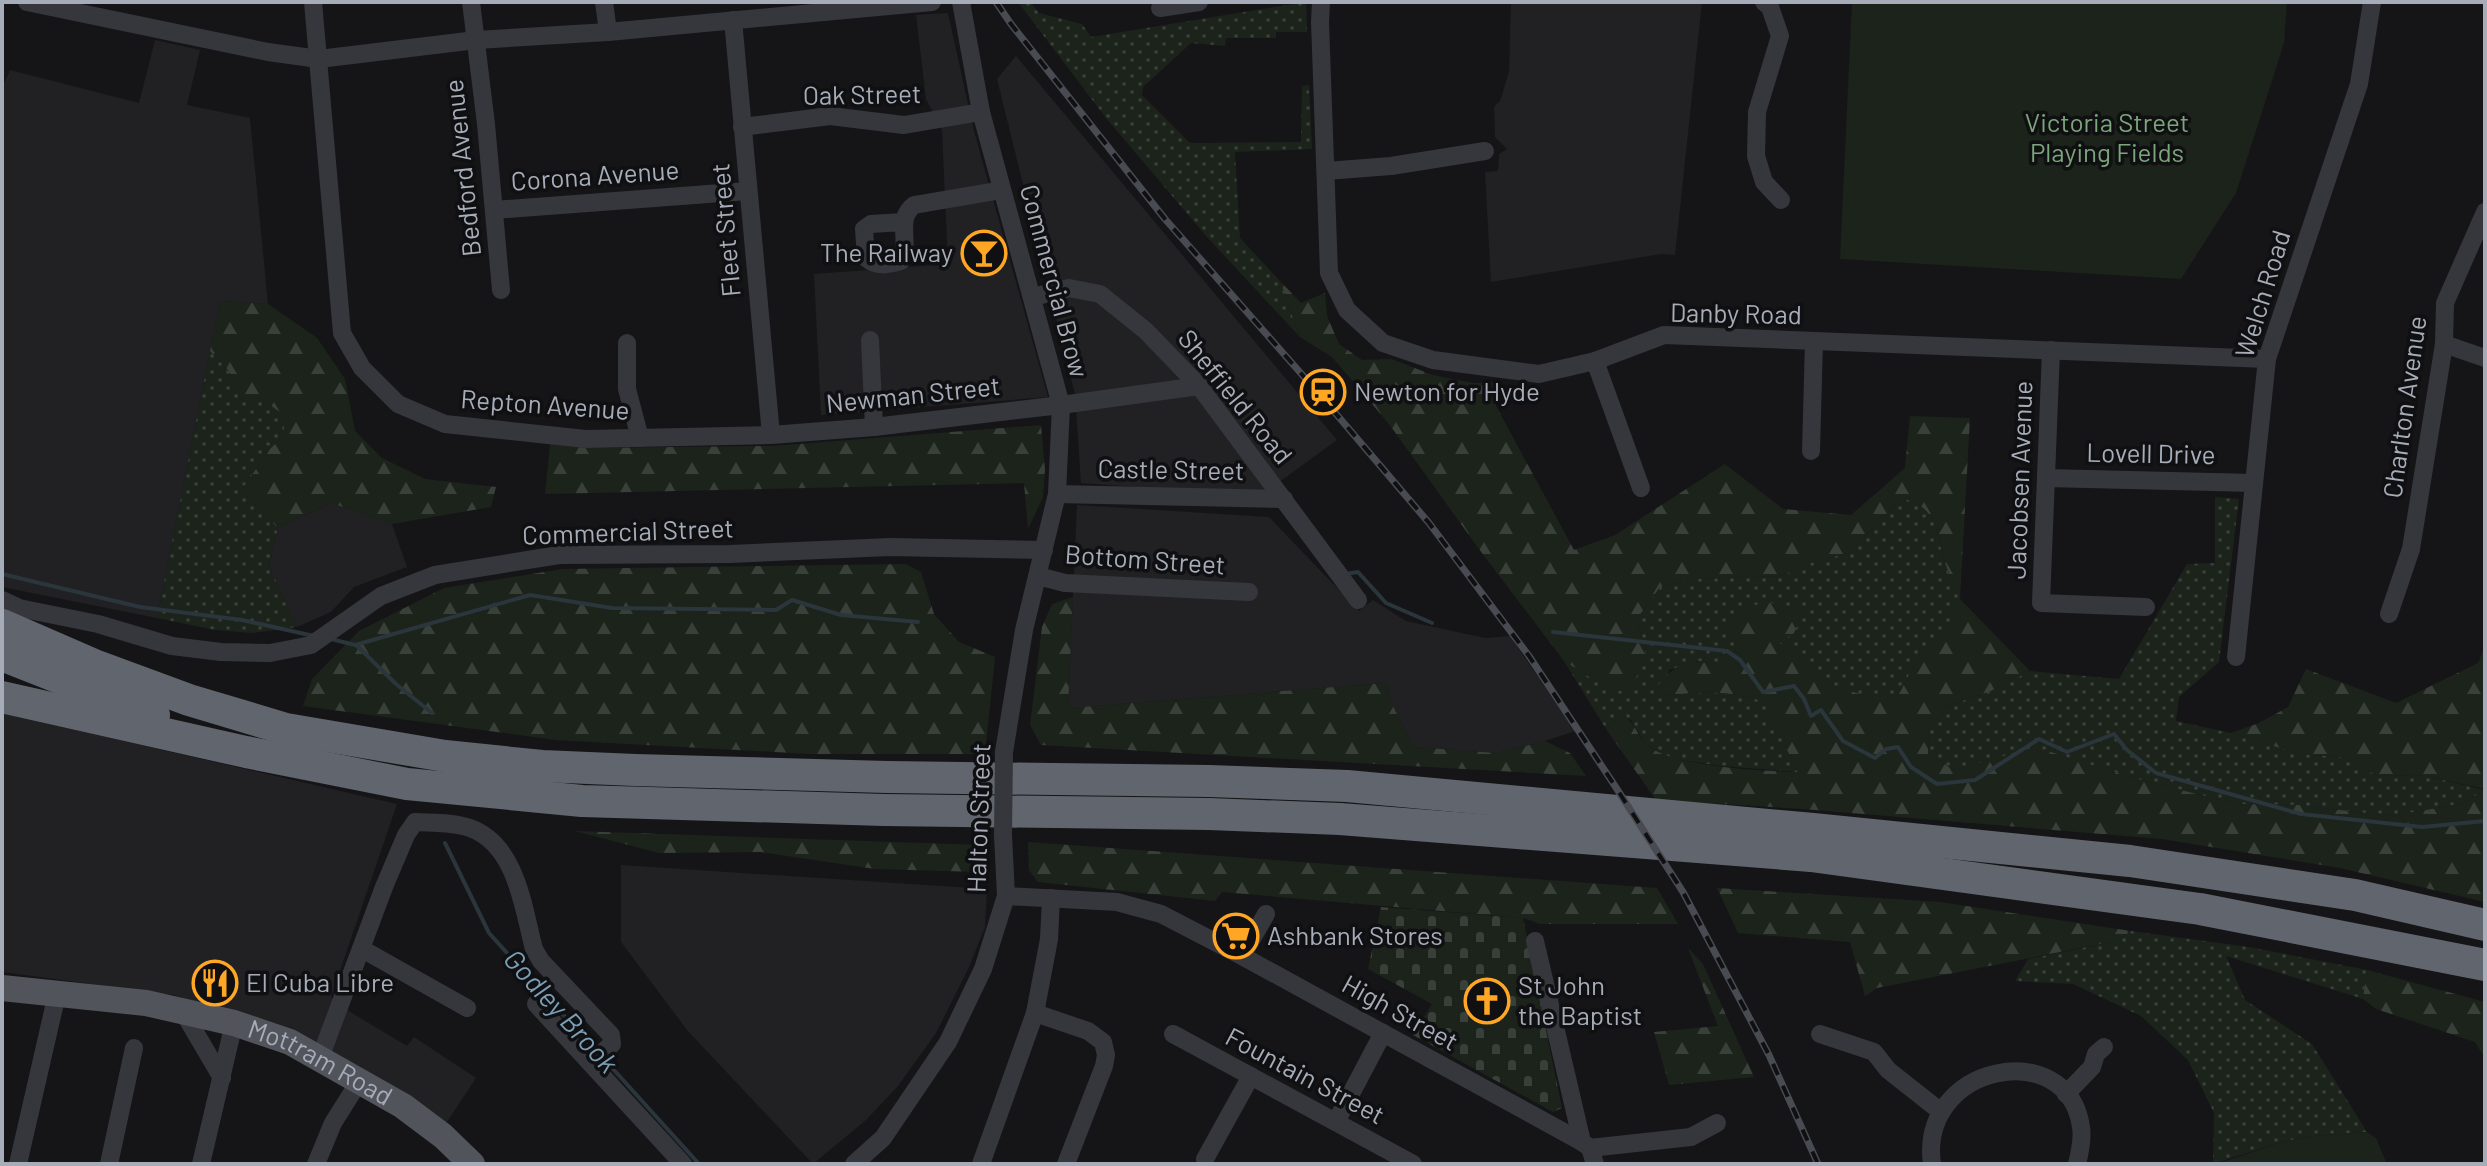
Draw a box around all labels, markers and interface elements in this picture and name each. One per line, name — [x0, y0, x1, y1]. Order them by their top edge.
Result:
street label: Oak Street — [802, 77, 921, 110]
street label: Bedford Avenue — [437, 78, 486, 258]
park label: Victoria Street Playing Fields — [2025, 106, 2189, 167]
street label: Corona Avenue — [510, 153, 680, 196]
street label: Fleet Street — [703, 162, 746, 298]
street label: Commercial Brow — [1015, 181, 1096, 381]
street label: Welch Road — [2228, 226, 2296, 361]
bar icon: The Railway — [960, 229, 1008, 277]
place label: The Railway — [820, 236, 953, 267]
street label: Danby Road — [1670, 296, 1802, 329]
street label: Charlton Avenue — [2375, 314, 2432, 500]
street label: Sheffield Road — [1173, 323, 1300, 469]
station icon: Newton for Hyde — [1299, 368, 1347, 416]
street label: Newman Street — [824, 369, 1001, 418]
place label: Newton for Hyde — [1354, 375, 1540, 406]
street label: Jacobsen Avenue — [2000, 380, 2037, 580]
street label: Repton Avenue — [460, 382, 631, 425]
street label: Lovell Drive — [2086, 436, 2216, 469]
street label: Castle Street — [1097, 452, 1245, 485]
street label: Commercial Street — [522, 511, 734, 550]
street label: Bottom Street — [1064, 537, 1226, 580]
street label: Halton Street — [959, 743, 996, 893]
supermarket icon: Ashbank Stores — [1212, 912, 1260, 960]
place label: Ashbank Stores — [1267, 919, 1443, 950]
water label: Godley Brook — [497, 942, 626, 1079]
restaurant icon: El Cuba Libre — [191, 959, 239, 1007]
place label: El Cuba Libre — [246, 966, 394, 997]
street label: High Street — [1337, 967, 1464, 1056]
place label: St John the Baptist — [1518, 969, 1642, 1030]
church icon: St John the Baptist — [1463, 977, 1511, 1025]
street label: Mottram Road — [244, 1012, 399, 1111]
street label: Fountain Street — [1221, 1020, 1390, 1130]

